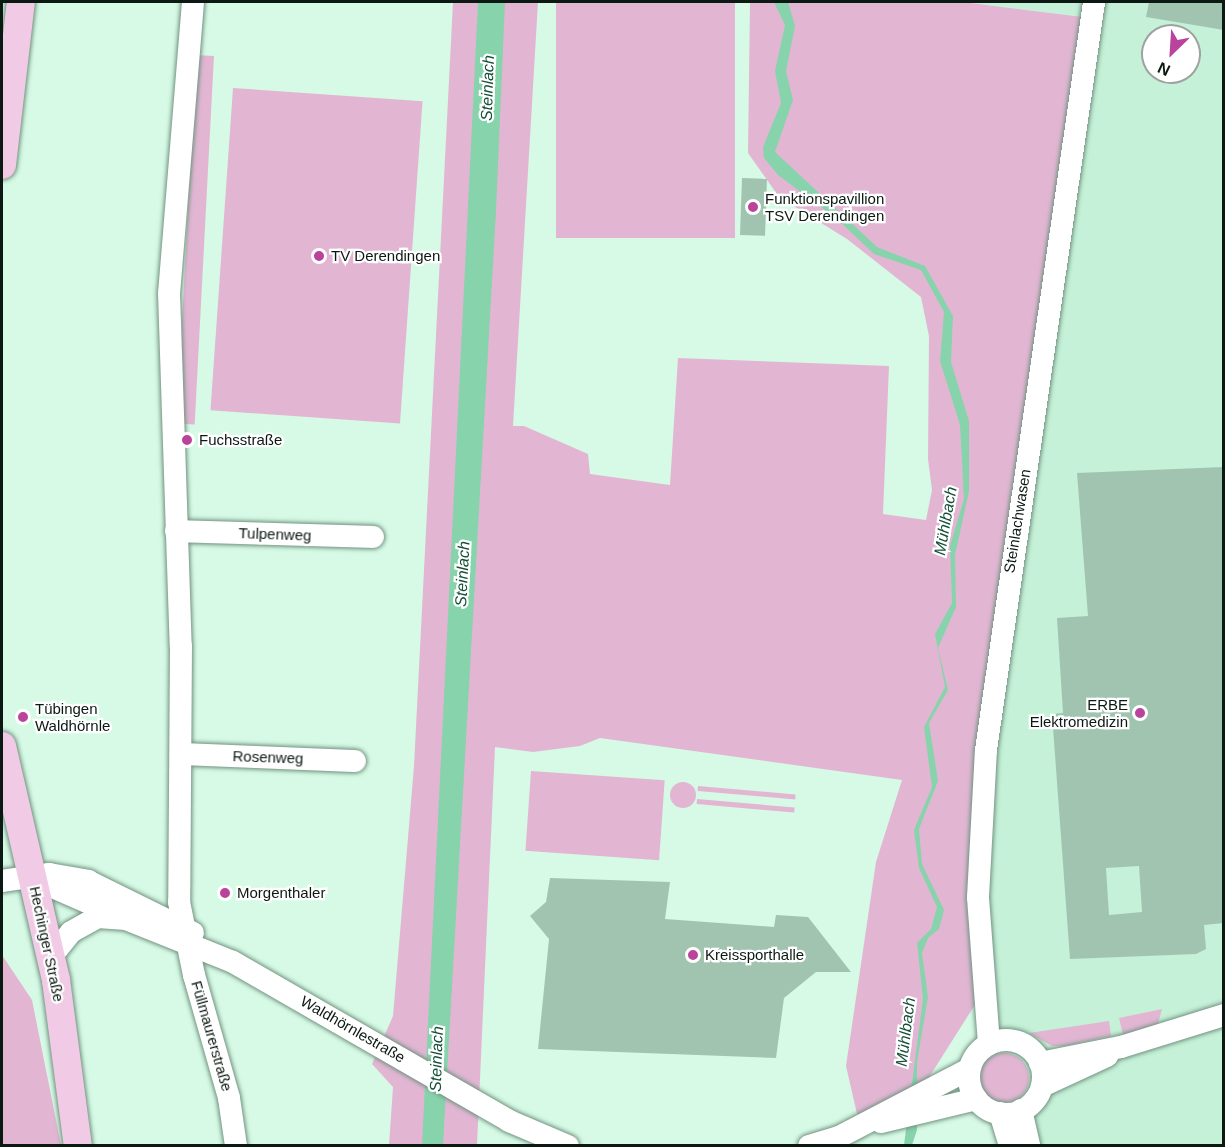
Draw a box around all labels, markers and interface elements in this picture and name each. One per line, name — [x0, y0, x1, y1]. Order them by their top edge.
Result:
north arrow — [1141, 24, 1201, 84]
water label: Steinlach — [477, 55, 499, 121]
text: N — [1155, 59, 1173, 79]
place label: Funktionspavillion TSV Derendingen — [765, 189, 884, 224]
marker: Funktionspavillion TSV Derendingen — [746, 200, 760, 214]
place label: TV Derendingen — [331, 247, 440, 265]
marker: TV Derendingen — [312, 249, 326, 263]
place label: Fuchsstraße — [199, 431, 282, 449]
marker: Fuchsstraße — [180, 433, 194, 447]
street label: Steinlachwasen — [1000, 468, 1034, 574]
water label: Mühlbach — [931, 485, 961, 557]
street label: Tulpenweg — [238, 524, 312, 544]
water label: Steinlach — [452, 541, 474, 607]
place label: ERBE Elektromedizin — [1030, 695, 1128, 730]
place label: Tübingen Waldhörnle — [35, 699, 110, 734]
marker: ERBE Elektromedizin — [1133, 706, 1147, 720]
marker: Tübingen Waldhörnle — [16, 710, 30, 724]
street label: Rosenweg — [232, 747, 304, 767]
place label: Morgenthaler — [237, 884, 325, 902]
street label: Hechinger Straße — [26, 885, 68, 1003]
marker: Morgenthaler — [218, 886, 232, 900]
place label: Kreissporthalle — [705, 946, 804, 964]
marker: Kreissporthalle — [686, 948, 700, 962]
street label: Füllmaurerstraße — [188, 979, 236, 1093]
street label: Waldhörnlestraße — [297, 992, 409, 1066]
water label: Mühlbach — [892, 996, 920, 1068]
water label: Steinlach — [426, 1026, 448, 1092]

